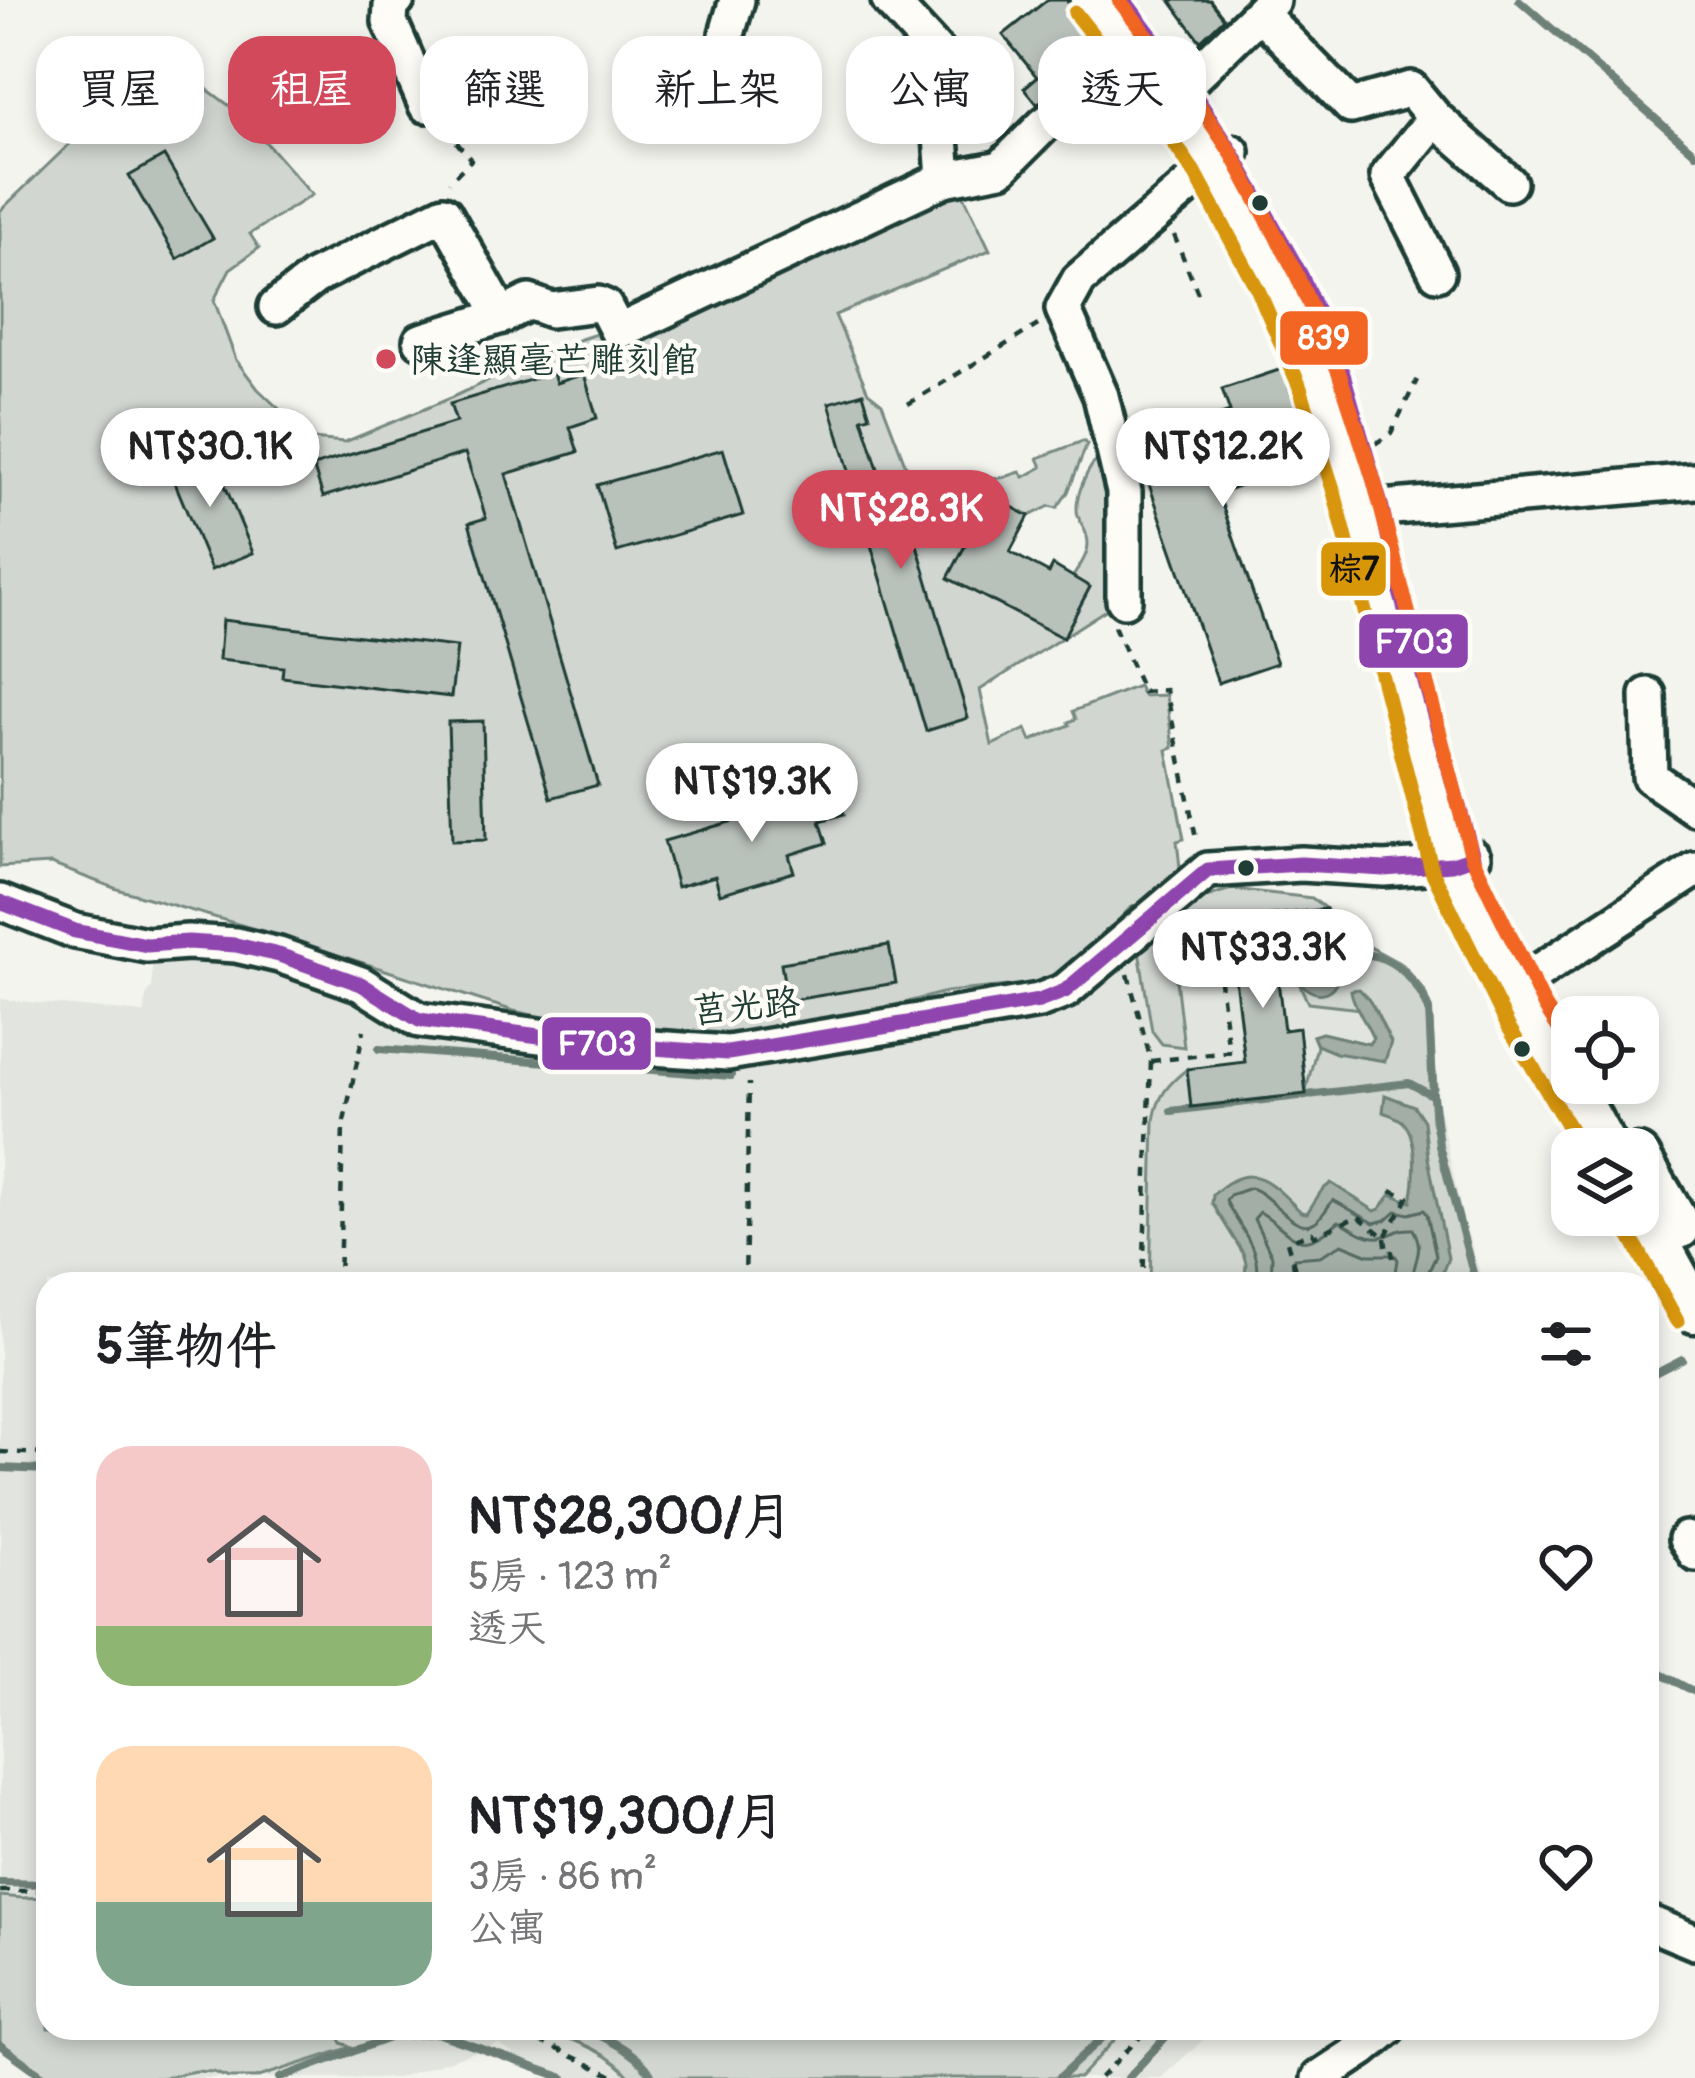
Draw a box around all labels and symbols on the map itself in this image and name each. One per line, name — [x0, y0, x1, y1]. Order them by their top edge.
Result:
unlabelled marker — [1249, 192, 1271, 214]
line badge: 839 — [1278, 309, 1370, 367]
text: 839 — [1298, 318, 1350, 359]
place label: 陳逢顯毫芒雕刻館 — [410, 338, 698, 383]
marker: 陳逢顯毫芒雕刻館 — [373, 346, 399, 372]
pin: NT$30.1K — [86, 408, 334, 510]
pin: NT$12.2K — [1099, 408, 1347, 510]
pin: NT$28.3K — [777, 470, 1025, 572]
line badge: 棕7 — [1319, 540, 1388, 598]
text: 棕7 — [1329, 549, 1380, 590]
line badge: F703 — [1357, 612, 1470, 670]
text: F703 — [1375, 622, 1453, 663]
pin: NT$19.3K — [628, 743, 876, 845]
unlabelled marker — [1235, 857, 1257, 879]
pin: NT$33.3K — [1139, 909, 1387, 1011]
street label: 莒光路 — [690, 979, 802, 1034]
line badge: F703 — [540, 1015, 653, 1072]
text: F703 — [558, 1024, 636, 1065]
unlabelled marker — [1511, 1038, 1533, 1060]

